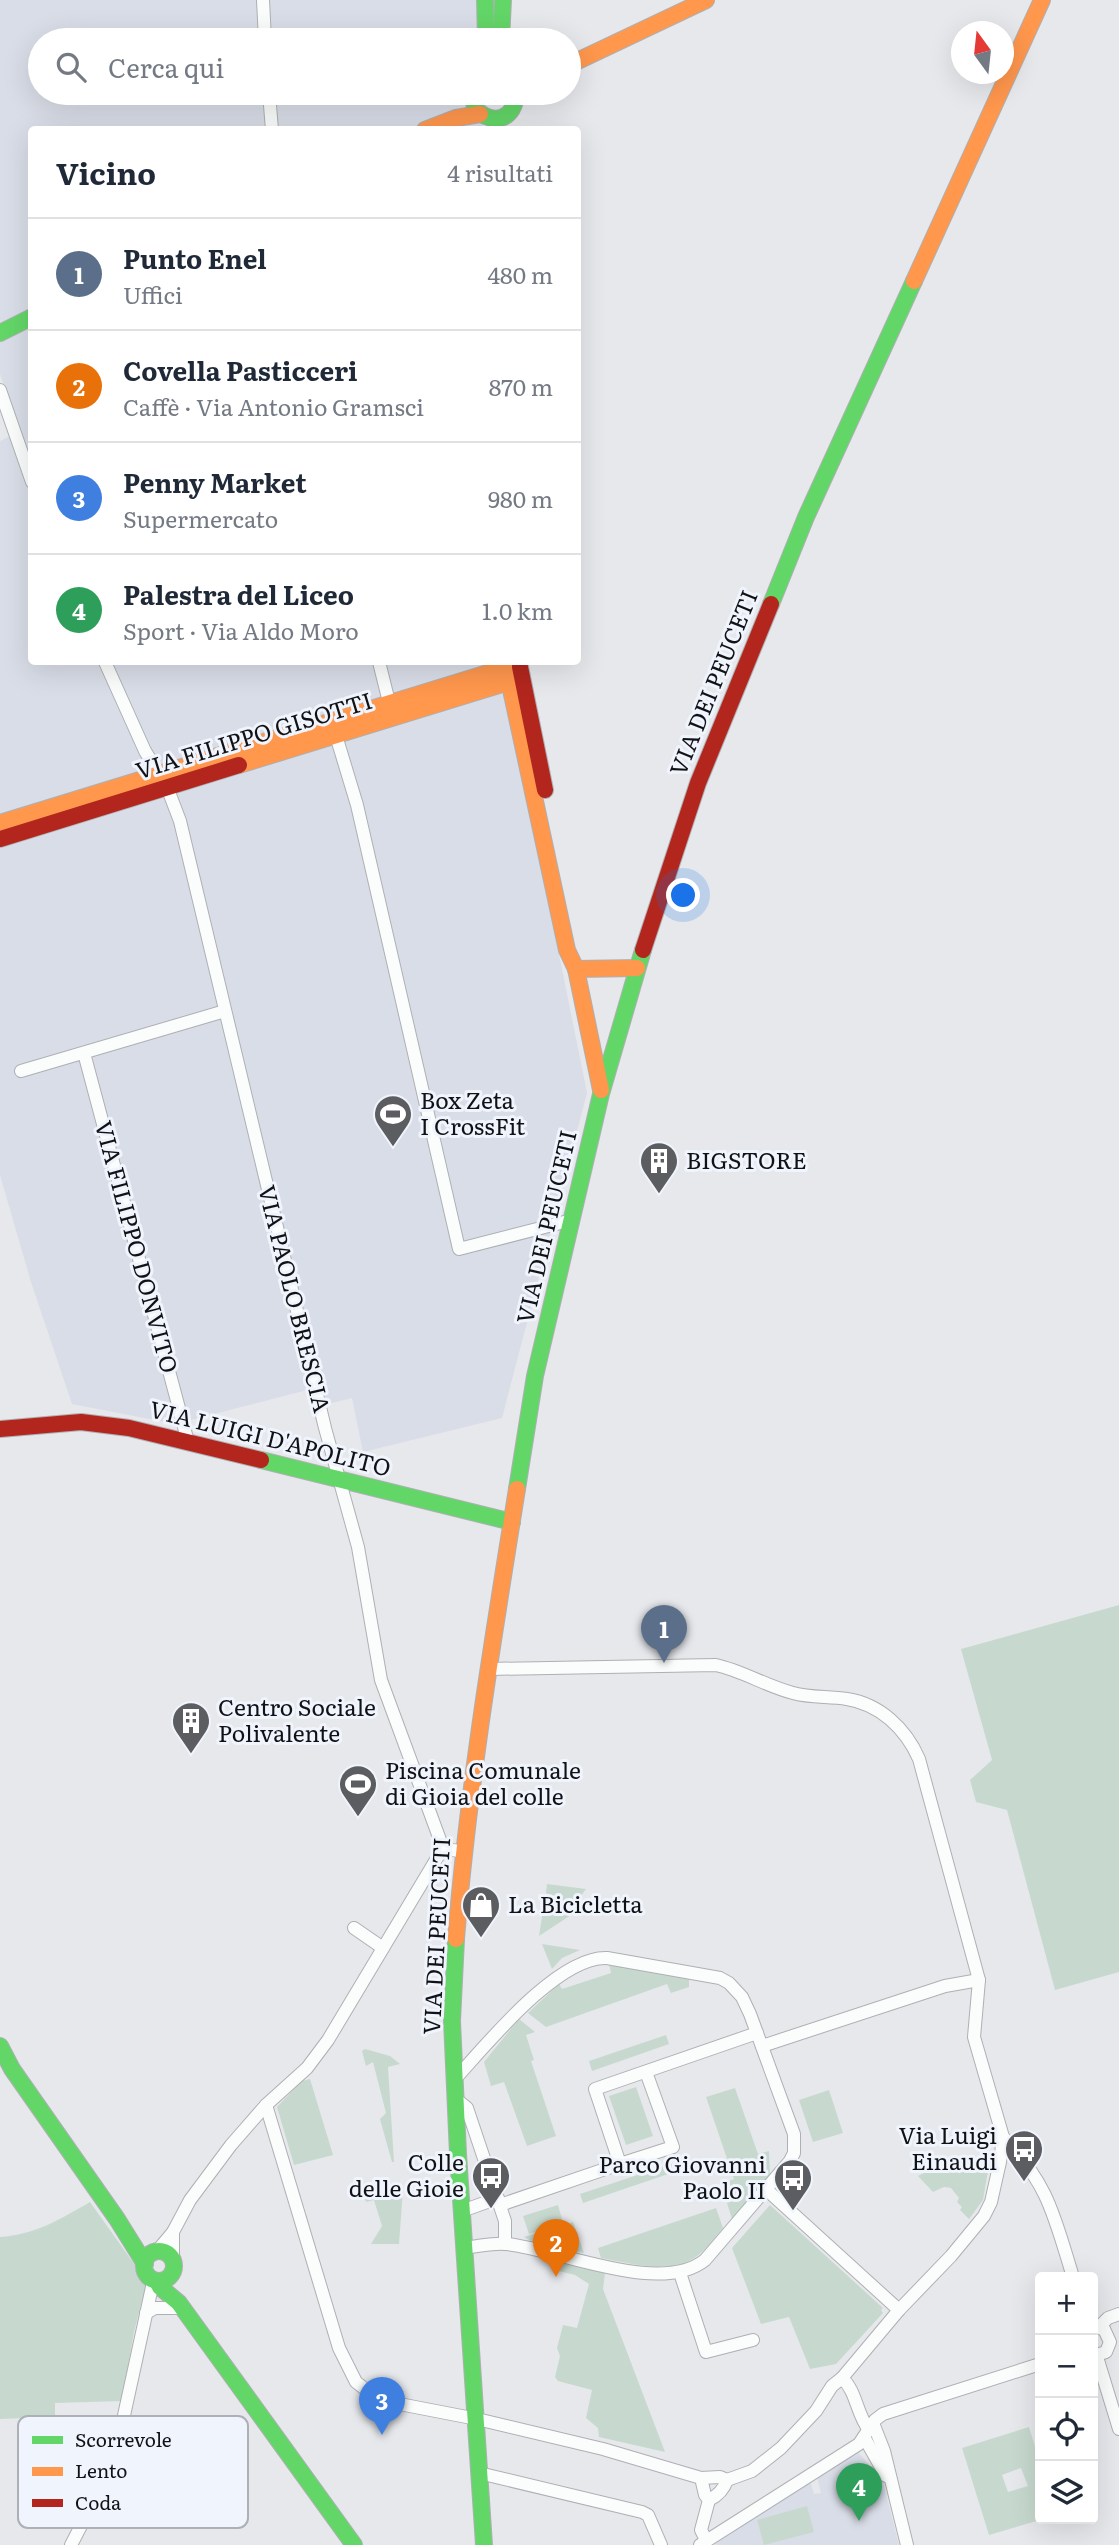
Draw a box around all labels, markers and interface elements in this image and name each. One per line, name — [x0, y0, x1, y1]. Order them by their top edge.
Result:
north arrow — [951, 21, 1014, 84]
search box — [28, 28, 581, 105]
text: Cerca qui — [108, 47, 224, 86]
icon: search — [52, 48, 90, 86]
text: Vicino — [56, 150, 156, 194]
text: 4 risultati — [447, 155, 553, 189]
text: Punto Enel — [123, 238, 267, 277]
text: 1 — [74, 257, 84, 291]
text: 480 m — [487, 257, 553, 291]
text: Uffici — [123, 277, 183, 311]
text: Covella Pasticceri — [123, 350, 358, 389]
text: 2 — [73, 369, 85, 403]
text: 870 m — [489, 369, 553, 403]
text: Caffè · Via Antonio Gramsci — [123, 389, 424, 423]
text: Penny Market — [123, 462, 307, 501]
text: 3 — [73, 481, 85, 515]
text: 980 m — [488, 481, 553, 515]
text: Supermercato — [123, 501, 278, 535]
text: Palestra del Liceo — [123, 574, 354, 613]
street label: VIA DEI PEUCETI — [659, 584, 765, 780]
text: 4 — [72, 593, 86, 627]
text: 1.0 km — [482, 593, 553, 627]
text: Sport · Via Aldo Moro — [123, 613, 359, 647]
street label: VIA FILIPPO GISOTTI — [131, 682, 376, 786]
your location — [666, 878, 700, 912]
place label: Box Zeta I CrossFit — [420, 1082, 526, 1142]
sports icon: Box Zeta I CrossFit — [372, 1093, 414, 1148]
street label: VIA FILIPPO DONVITO — [88, 1116, 188, 1377]
street label: VIA DEI PEUCETI — [506, 1127, 584, 1326]
building icon: BIGSTORE — [638, 1140, 680, 1195]
place label: BIGSTORE — [686, 1142, 807, 1176]
street label: VIA PAOLO BRESCIA — [251, 1181, 341, 1416]
street label: VIA LUIGI D'APOLITO — [146, 1391, 395, 1484]
pin: 1 — [641, 1605, 687, 1663]
place label: Centro Sociale Polivalente — [218, 1689, 376, 1749]
building icon: Centro Sociale Polivalente — [170, 1700, 212, 1755]
place label: Piscina Comunale di Gioia del colle — [385, 1752, 581, 1812]
sports icon: Piscina Comunale di Gioia del colle — [337, 1763, 379, 1818]
street label: VIA DEI PEUCETI — [413, 1837, 457, 2035]
shop icon: La Bicicletta — [460, 1884, 502, 1939]
place label: La Bicicletta — [508, 1886, 643, 1920]
place label: Via Luigi Einaudi — [899, 2117, 997, 2177]
bus stop icon: Via Luigi Einaudi — [1003, 2128, 1045, 2183]
place label: Colle delle Gioie — [349, 2144, 464, 2204]
place label: Parco Giovanni Paolo II — [599, 2146, 766, 2206]
bus stop icon: Colle delle Gioie — [470, 2155, 512, 2210]
bus stop icon: Parco Giovanni Paolo II — [772, 2157, 814, 2212]
pin: 2 — [533, 2219, 579, 2277]
map controls — [1035, 2272, 1098, 2524]
button: + — [1035, 2272, 1098, 2335]
button: − — [1035, 2335, 1098, 2398]
pin: 3 — [359, 2377, 405, 2435]
button: locate — [1035, 2398, 1098, 2461]
legend — [18, 2416, 248, 2528]
text: Scorrevole — [75, 2425, 172, 2453]
text: Lento — [75, 2456, 128, 2484]
button: layers — [1035, 2461, 1098, 2524]
pin: 4 — [836, 2463, 882, 2521]
text: Coda — [75, 2488, 122, 2516]

